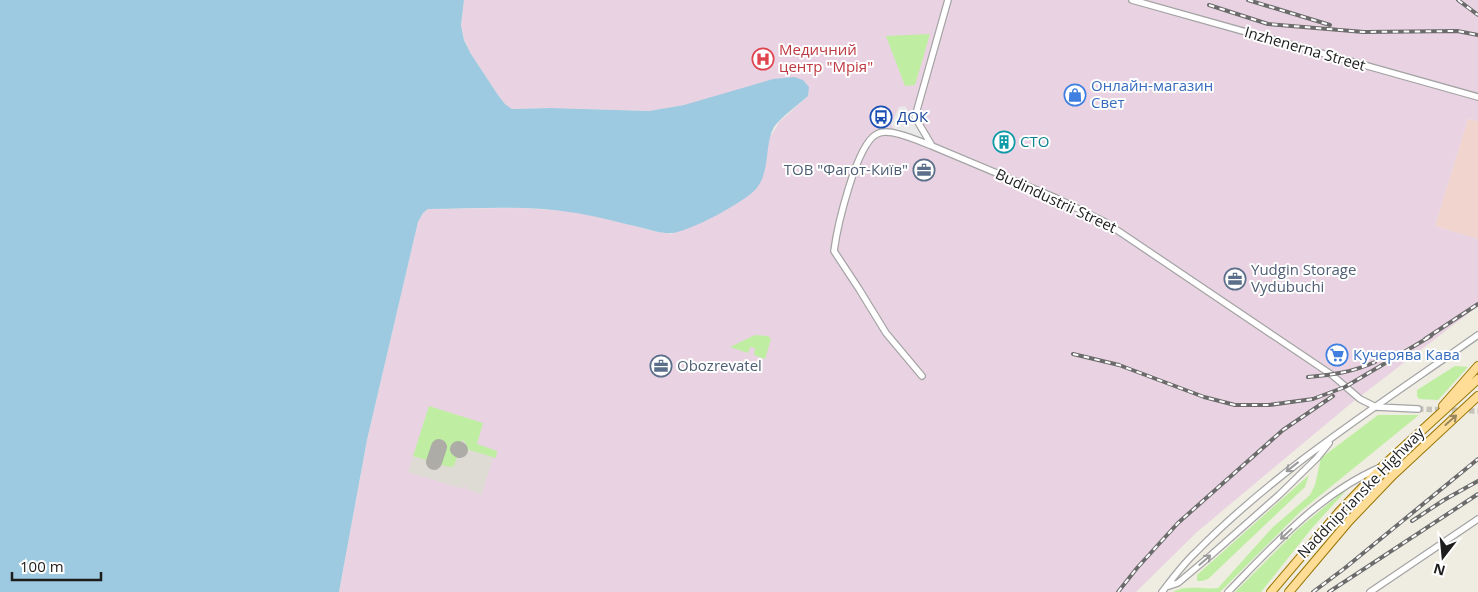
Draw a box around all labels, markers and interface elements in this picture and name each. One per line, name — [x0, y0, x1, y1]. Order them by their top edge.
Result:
street label: Inzhenerna Street — [1242, 21, 1368, 75]
place label: Медичний центр "Мрія" — [779, 39, 873, 76]
hospital icon: Медичний центр "Мрія" — [751, 47, 775, 71]
place label: Онлайн-магазин Свет — [1091, 75, 1213, 112]
shop icon: Онлайн-магазин Свет — [1063, 83, 1087, 107]
bus stop icon: ДОК — [869, 105, 893, 129]
place label: ДОК — [897, 106, 929, 126]
building icon: СТО — [992, 130, 1016, 154]
place label: СТО — [1020, 131, 1049, 151]
office icon: ТОВ "Фагот-Київ" — [912, 158, 936, 182]
place label: ТОВ "Фагот-Київ" — [784, 159, 908, 179]
street label: Budindustrii Street — [993, 163, 1120, 237]
place label: Yudgin Storage Vydubuchi — [1251, 259, 1356, 296]
office icon: Yudgin Storage Vydubuchi — [1223, 267, 1247, 291]
supermarket icon: Кучерява Кава — [1325, 343, 1349, 367]
place label: Кучерява Кава — [1353, 344, 1460, 364]
office icon: Obozrevatel — [649, 354, 673, 378]
place label: Obozrevatel — [677, 355, 762, 375]
one-way arrow — [1445, 414, 1458, 426]
street label: Naddniprianske Highway — [1292, 422, 1428, 562]
one-way arrow — [1286, 462, 1299, 473]
one-way arrow — [1280, 528, 1293, 540]
north arrow — [1418, 532, 1468, 582]
scale bar — [12, 550, 101, 582]
one-way arrow — [1199, 554, 1212, 566]
text: 100 m — [20, 556, 64, 576]
text: N — [1431, 559, 1447, 581]

